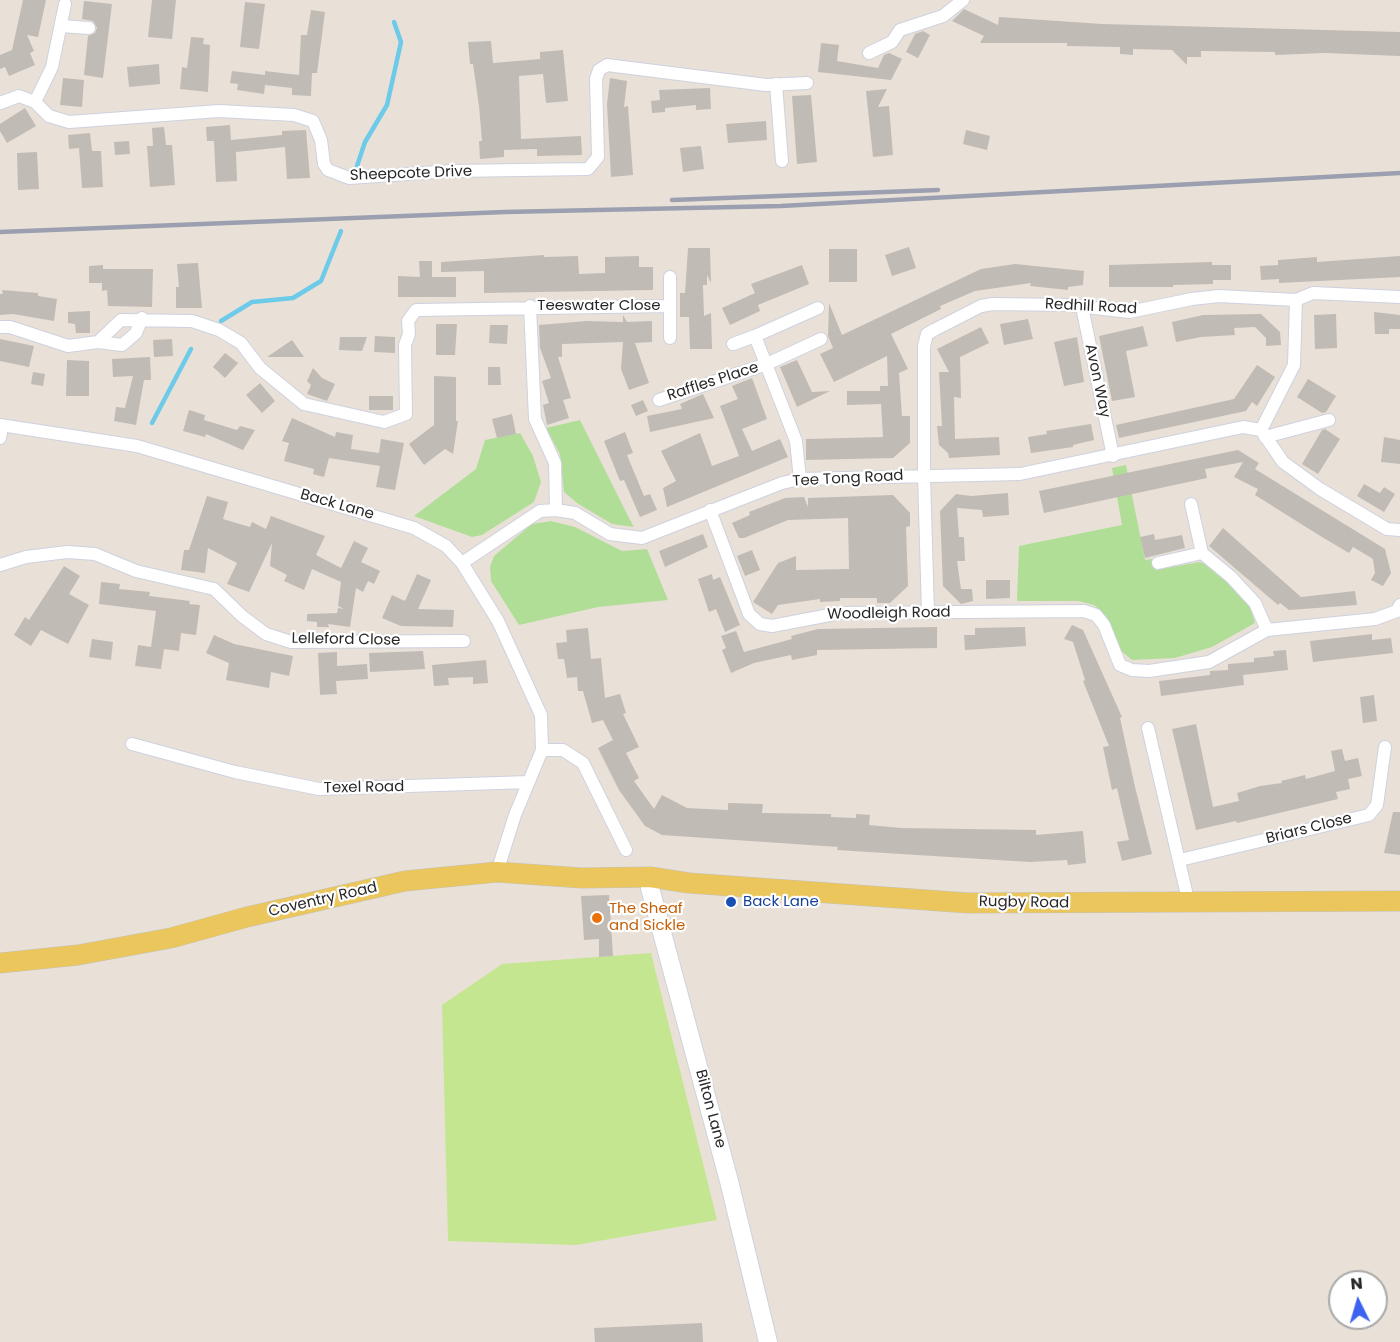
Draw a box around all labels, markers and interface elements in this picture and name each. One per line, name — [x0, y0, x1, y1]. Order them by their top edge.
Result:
street label: Sheepcote Drive — [350, 163, 472, 185]
street label: Redhill Road — [1044, 296, 1138, 318]
street label: Teeswater Close — [537, 297, 661, 315]
street label: Avon Way — [1080, 342, 1114, 420]
street label: Raffles Place — [665, 359, 761, 405]
street label: Tee Tong Road — [792, 467, 904, 491]
street label: Back Lane — [298, 486, 376, 524]
street label: Woodleigh Road — [827, 604, 951, 624]
street label: Lelleford Close — [291, 630, 401, 650]
street label: Texel Road — [324, 778, 404, 798]
street label: Briars Close — [1264, 810, 1354, 848]
street label: Coventry Road — [267, 879, 379, 921]
place label: Back Lane — [743, 893, 819, 911]
street label: Rugby Road — [979, 893, 1069, 913]
marker: Back Lane — [724, 895, 738, 909]
place label: The Sheaf and Sickle — [609, 900, 685, 935]
marker: The Sheaf and Sickle — [590, 911, 604, 925]
street label: Bilton Lane — [691, 1068, 729, 1150]
north arrow — [1328, 1270, 1388, 1330]
text: N — [1350, 1272, 1364, 1296]

